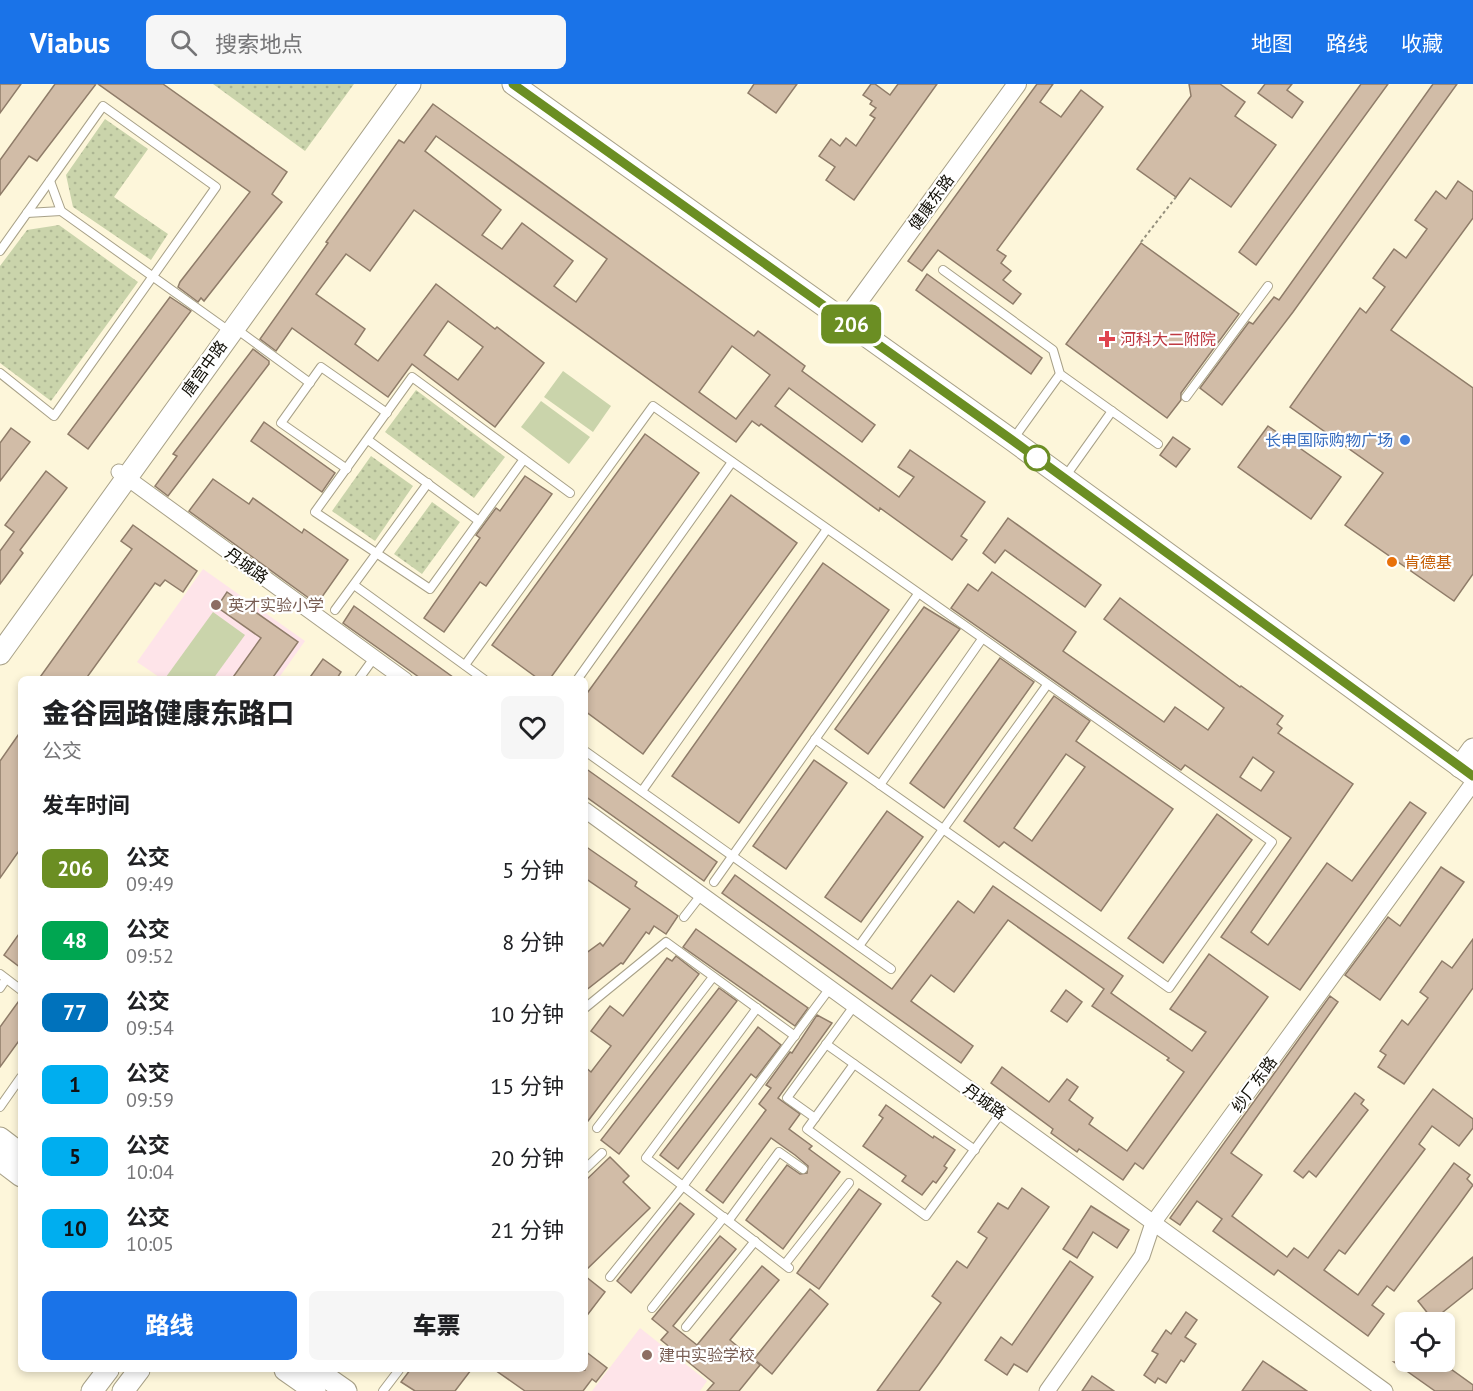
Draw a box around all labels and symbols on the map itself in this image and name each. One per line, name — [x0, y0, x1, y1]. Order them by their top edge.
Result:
street label: 健康东路 — [904, 170, 958, 234]
line badge: 206 — [816, 304, 886, 344]
place label: 河科大二附院 — [1120, 329, 1216, 349]
marker: 河科大二附院 — [1098, 330, 1116, 348]
street label: 唐宫中路 — [177, 336, 231, 400]
place label: 长申国际购物广场 — [1265, 430, 1393, 450]
marker: 长申国际购物广场 — [1398, 433, 1412, 447]
unlabelled marker — [1024, 445, 1050, 471]
street label: 丹城路 — [222, 543, 272, 587]
place label: 肯德基 — [1404, 552, 1452, 572]
marker: 肯德基 — [1385, 555, 1399, 569]
place label: 英才实验小学 — [228, 595, 324, 615]
marker: 英才实验小学 — [209, 598, 223, 612]
street label: 纱厂东路 — [1227, 1052, 1281, 1116]
street label: 丹城路 — [960, 1079, 1010, 1123]
place label: 建中实验学校 — [659, 1345, 755, 1365]
marker: 建中实验学校 — [640, 1348, 654, 1362]

